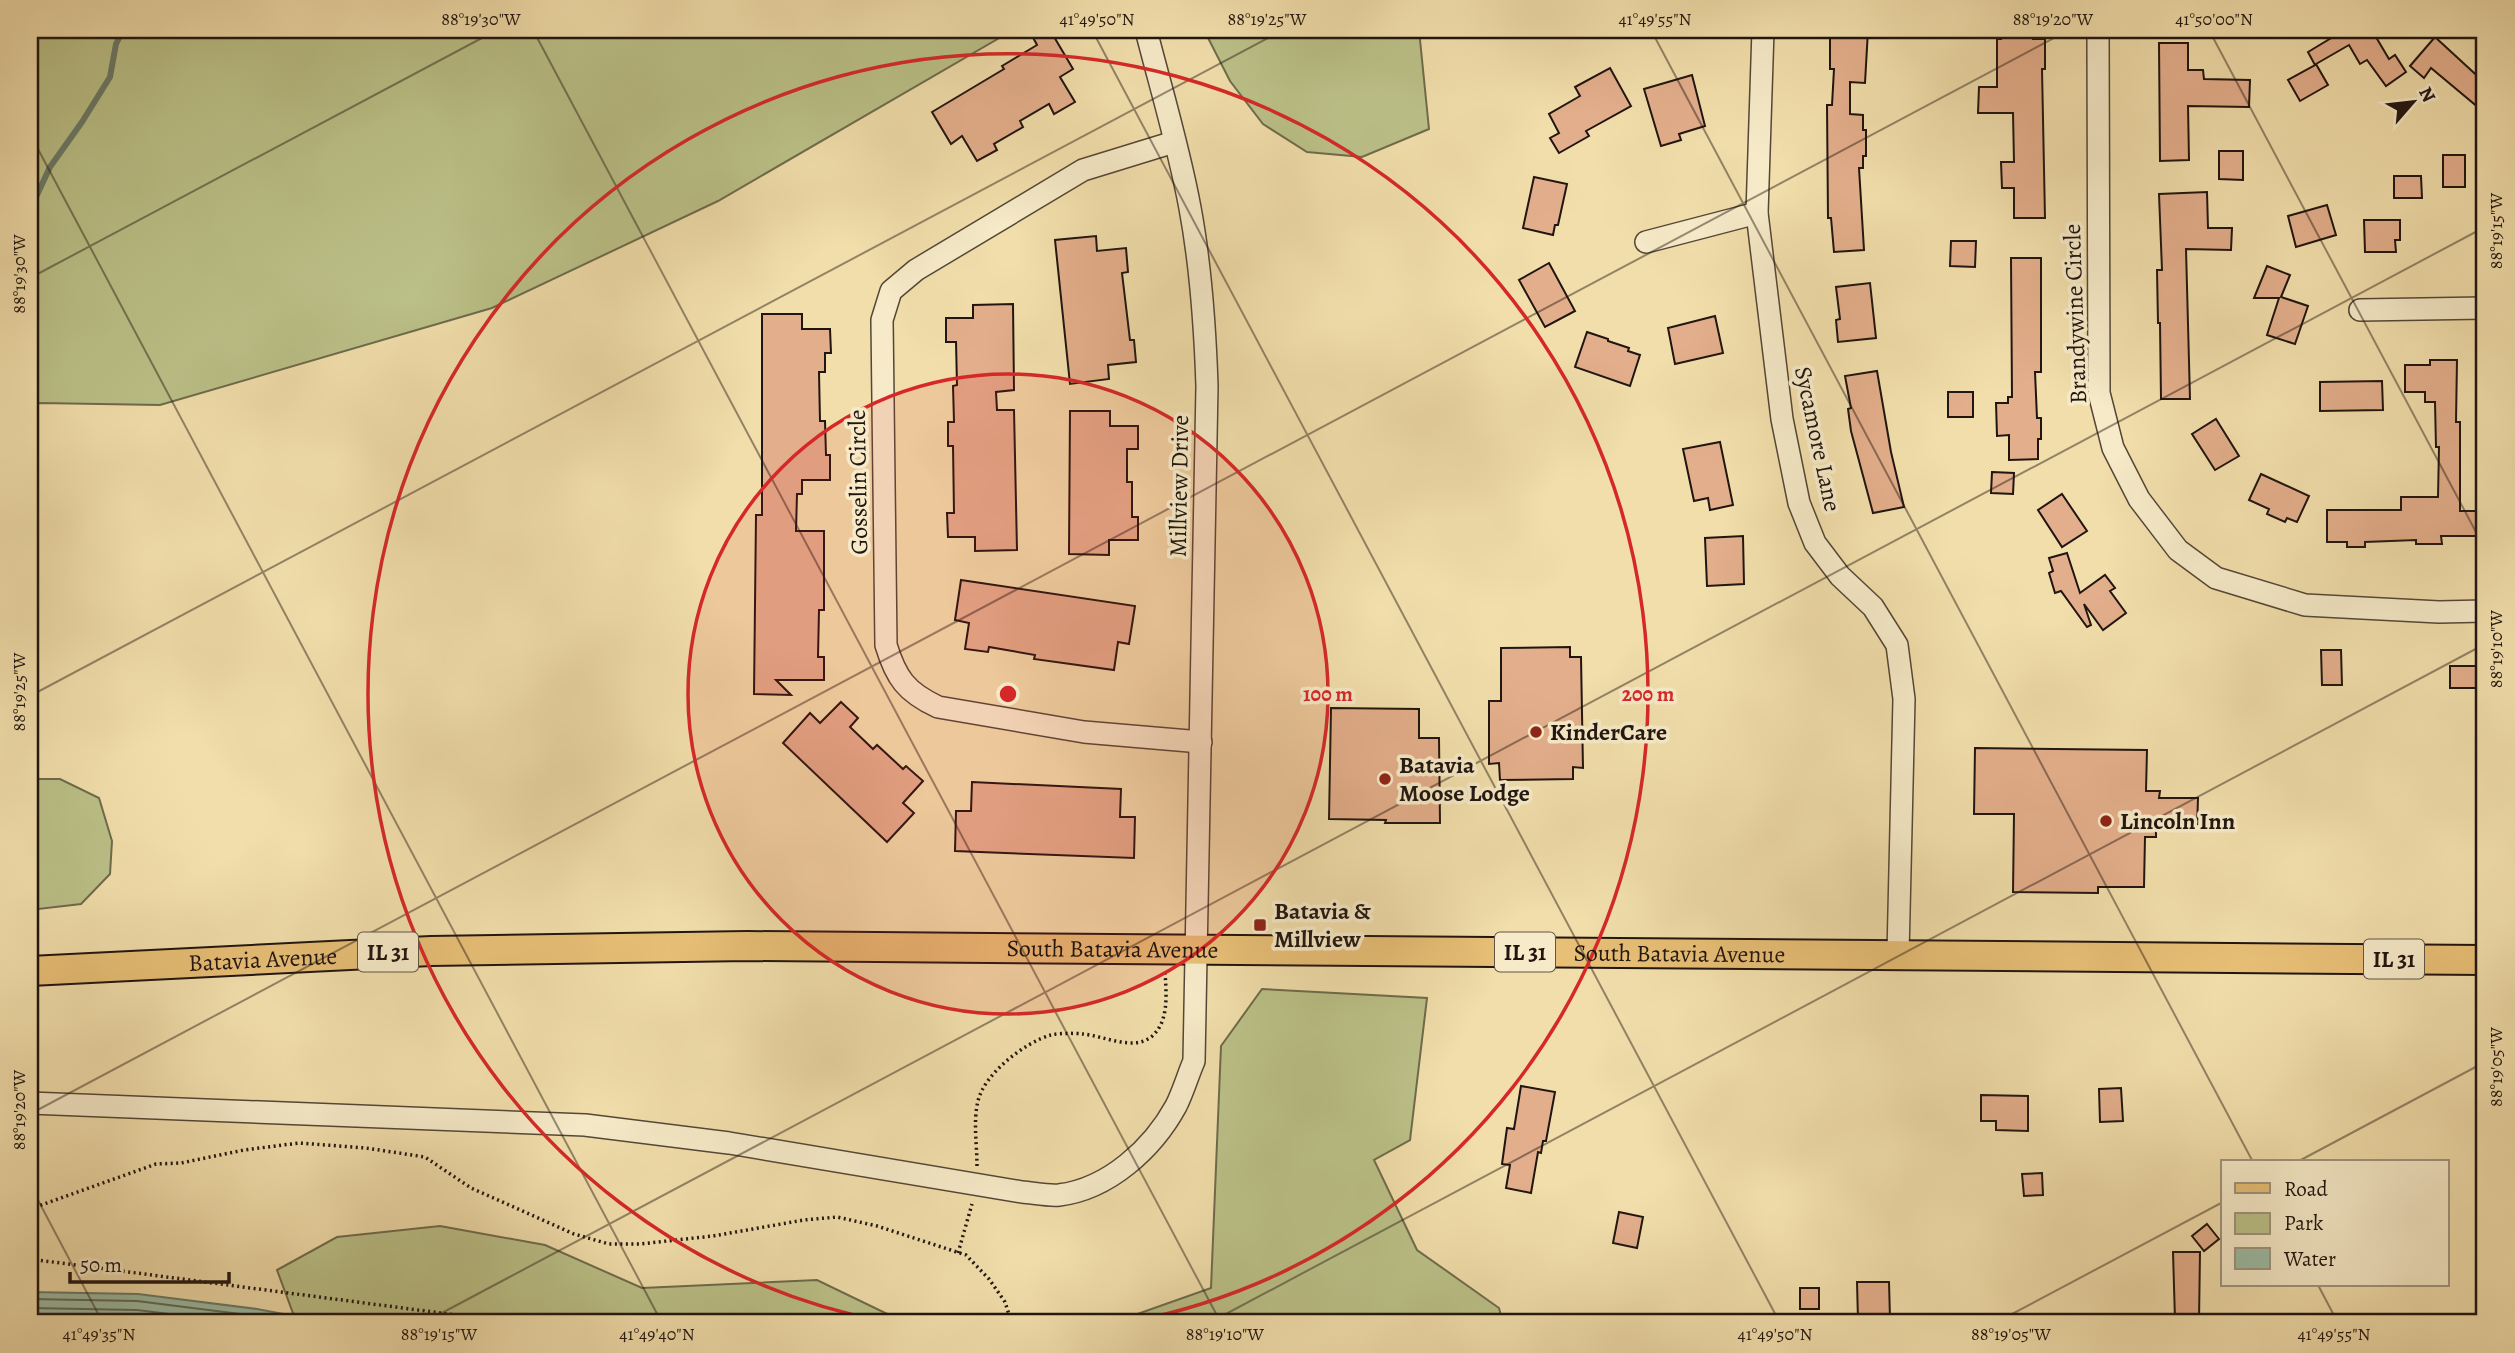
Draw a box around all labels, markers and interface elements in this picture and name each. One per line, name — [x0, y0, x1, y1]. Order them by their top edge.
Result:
text: 88°19'30"W — [441, 7, 521, 31]
text: 41°49'50"N — [1060, 7, 1135, 31]
text: 88°19'25"W — [1228, 7, 1307, 31]
text: 41°49'55"N — [1618, 7, 1692, 31]
text: 88°19'20"W — [2013, 7, 2094, 31]
text: 41°50'00"N — [2175, 7, 2253, 31]
north arrow — [2378, 66, 2448, 136]
text: N — [2412, 82, 2442, 107]
text: 88°19'15"W — [2484, 193, 2508, 269]
street label: Brandywine Circle — [2056, 223, 2094, 405]
text: 88°19'30"W — [7, 234, 31, 314]
street label: Sycamore Lane — [1787, 364, 1849, 514]
street label: Gosselin Circle — [841, 409, 875, 555]
street label: Millview Drive — [1162, 415, 1196, 557]
text: 88°19'10"W — [2484, 610, 2508, 688]
text: 88°19'25"W — [7, 652, 31, 731]
text: 100 m — [1303, 680, 1353, 708]
text: 200 m — [1622, 680, 1675, 708]
centre of rings — [996, 682, 1020, 706]
place label: KinderCare — [1550, 716, 1667, 748]
marker: KinderCare — [1528, 724, 1544, 740]
place label: Batavia Moose Lodge — [1399, 749, 1530, 809]
marker: Batavia Moose Lodge — [1377, 771, 1393, 787]
place label: Lincoln Inn — [2120, 805, 2236, 837]
marker: Lincoln Inn — [2098, 813, 2114, 829]
place label: Batavia & Millview — [1274, 895, 1372, 955]
marker: Batavia & Millview — [1252, 917, 1268, 933]
road number: IL 31 — [358, 932, 418, 972]
street label: South Batavia Avenue — [1006, 932, 1218, 966]
road number: IL 31 — [1495, 932, 1555, 972]
street label: South Batavia Avenue — [1573, 937, 1785, 970]
street label: Batavia Avenue — [187, 940, 338, 979]
road number: IL 31 — [2364, 940, 2424, 978]
text: 88°19'05"W — [2484, 1027, 2508, 1107]
text: 88°19'20"W — [7, 1069, 31, 1150]
legend — [2221, 1160, 2448, 1286]
text: Road — [2284, 1175, 2328, 1203]
text: Park — [2284, 1209, 2324, 1237]
scale bar — [70, 1241, 229, 1285]
text: Water — [2283, 1245, 2336, 1273]
text: 50 m — [80, 1251, 122, 1279]
text: 41°49'35"N — [63, 1322, 135, 1346]
text: 88°19'15"W — [401, 1322, 477, 1346]
text: 41°49'40"N — [619, 1322, 695, 1346]
text: 88°19'10"W — [1186, 1322, 1264, 1346]
text: 41°49'50"N — [1738, 1322, 1813, 1346]
text: 88°19'05"W — [1971, 1322, 2051, 1346]
text: 41°49'55"N — [2297, 1322, 2371, 1346]

